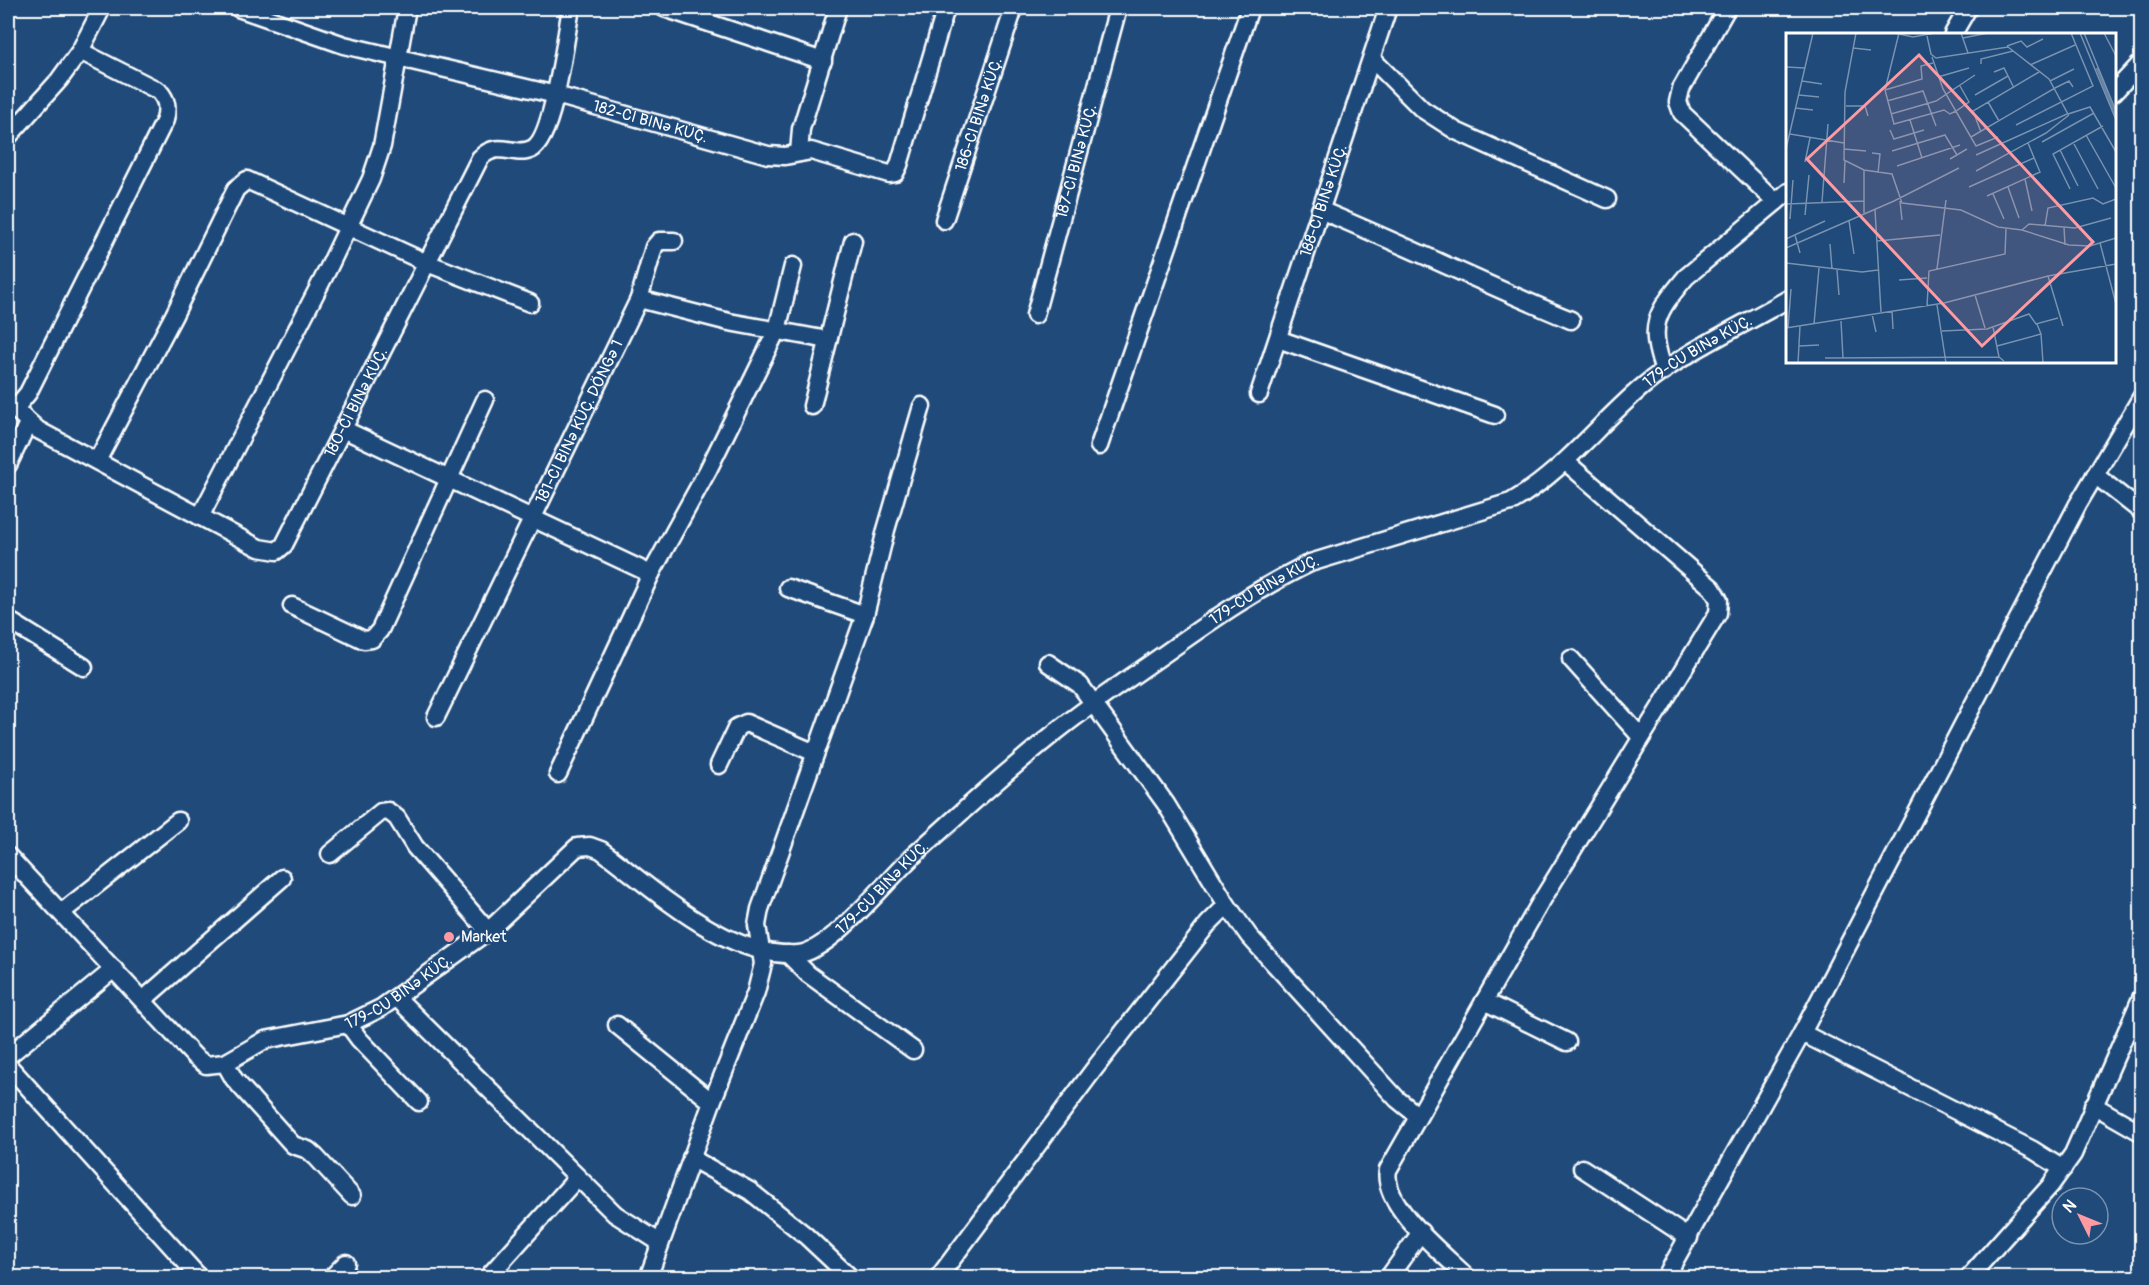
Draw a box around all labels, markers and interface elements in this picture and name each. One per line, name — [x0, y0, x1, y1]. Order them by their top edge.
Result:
inset map — [1786, 33, 2116, 363]
street label: 186-CI BINƏ KÜÇ. — [951, 55, 1007, 174]
street label: 182-CI BINƏ KÜÇ. — [590, 96, 710, 147]
street label: 187-CI BINƏ KÜÇ. — [1051, 102, 1102, 221]
street label: 188-CI BINƏ KÜÇ. — [1296, 142, 1352, 259]
street label: 179-CU BINƏ KÜÇ. — [1639, 311, 1756, 392]
street label: 181-CI BINƏ KÜÇ. DÖNGƏ 1 — [531, 337, 628, 507]
street label: 180-CI BINƏ KÜÇ. — [320, 344, 392, 461]
street label: 179-CU BINƏ KÜÇ. — [1205, 551, 1322, 630]
street label: 179-CU BINƏ KÜÇ. — [832, 837, 933, 939]
place label: Market — [461, 927, 507, 947]
marker: Market — [442, 930, 456, 944]
street label: 179-CU BINƏ KÜÇ. — [342, 950, 456, 1034]
north arrow — [2050, 1186, 2110, 1246]
text: N — [2059, 1196, 2081, 1217]

